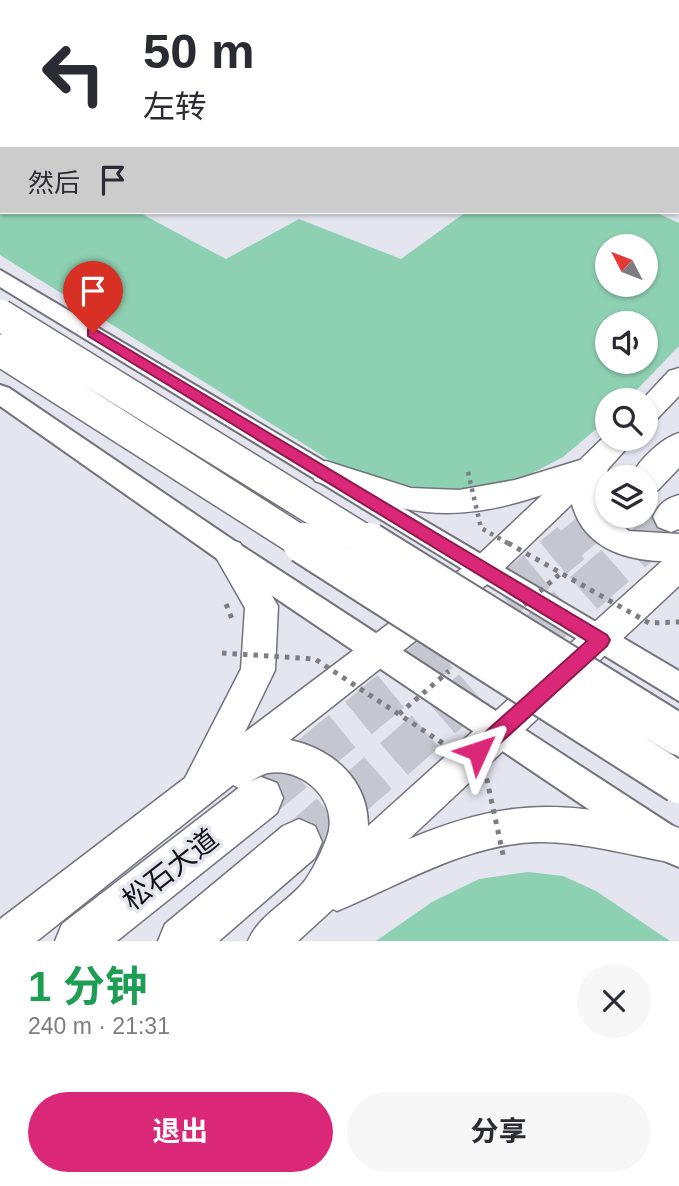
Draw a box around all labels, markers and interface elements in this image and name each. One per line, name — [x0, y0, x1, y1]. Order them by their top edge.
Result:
text: 50 m — [143, 24, 255, 78]
icon: left — [28, 28, 119, 119]
text: 左转 — [143, 89, 207, 125]
icon: arrive — [94, 161, 132, 199]
text: 然后 — [28, 168, 80, 198]
north arrow — [595, 234, 658, 298]
map controls — [595, 234, 658, 528]
pin — [63, 261, 123, 333]
icon: arrive — [74, 272, 112, 310]
button: sound — [595, 311, 658, 374]
button: search — [595, 388, 658, 451]
button: layers — [595, 465, 658, 528]
position arrow — [441, 714, 515, 788]
street label: 松石大道 — [117, 823, 224, 916]
text: 1 分钟 — [28, 963, 147, 1010]
button: close — [577, 964, 651, 1038]
text: 240 m · 21:31 — [28, 1013, 170, 1039]
button: 退出 — [28, 1092, 333, 1172]
button: 分享 — [347, 1092, 651, 1172]

